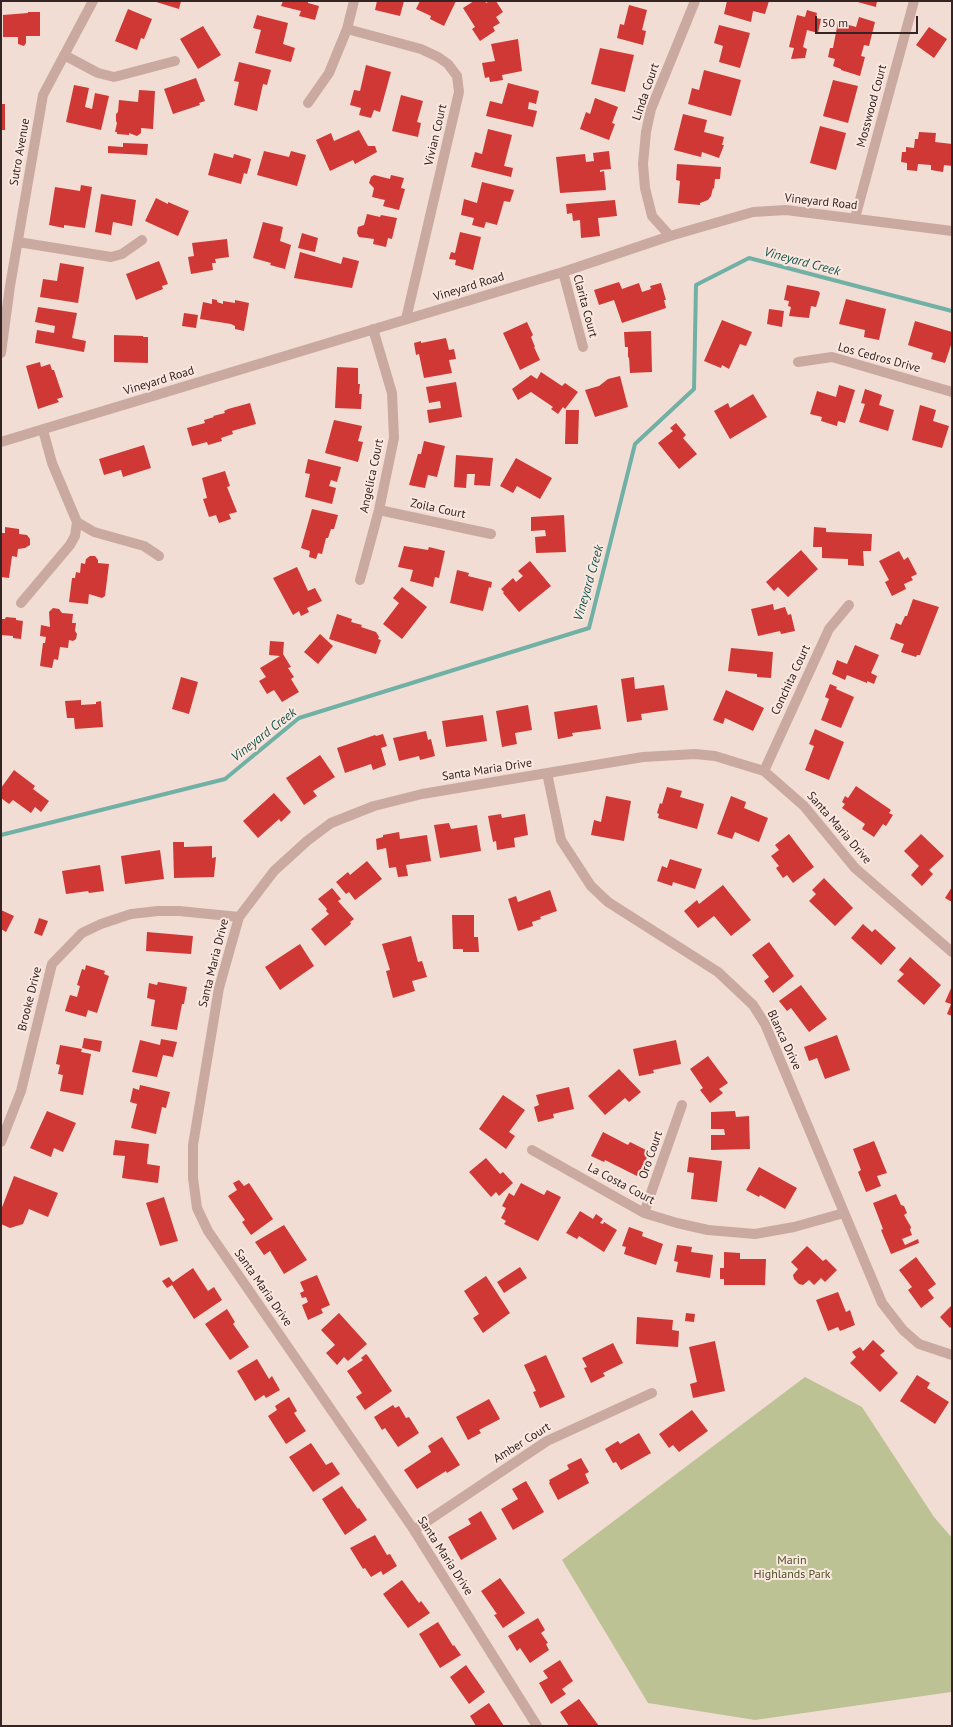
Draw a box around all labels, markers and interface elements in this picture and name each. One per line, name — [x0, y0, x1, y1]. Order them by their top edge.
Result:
scale bar — [817, 8, 920, 34]
text: 50 m — [822, 15, 848, 30]
street label: Linda Court — [630, 62, 662, 122]
street label: Mosswood Court — [854, 63, 890, 149]
street label: Vivian Court — [422, 103, 450, 167]
street label: Sutro Avenue — [7, 117, 33, 187]
street label: Vineyard Road — [784, 191, 858, 213]
water label: Vineyard Creek — [762, 244, 842, 280]
street label: Vineyard Road — [432, 269, 506, 305]
street label: Clarita Court — [570, 273, 600, 339]
street label: Los Cedros Drive — [836, 340, 922, 376]
street label: Vineyard Road — [122, 363, 196, 399]
street label: Angelica Court — [357, 438, 387, 514]
street label: Zoila Court — [409, 496, 467, 522]
water label: Vineyard Creek — [571, 543, 607, 623]
street label: Conchita Court — [768, 643, 814, 717]
water label: Vineyard Creek — [228, 705, 300, 765]
street label: Santa Maria Drive — [441, 756, 533, 784]
street label: Santa Maria Drive — [804, 789, 874, 867]
street label: Santa Maria Drive — [196, 917, 232, 1009]
street label: Brooke Drive — [15, 965, 45, 1033]
street label: Blanca Drive — [764, 1008, 804, 1072]
street label: Oro Court — [636, 1129, 666, 1181]
street label: La Costa Court — [585, 1160, 657, 1208]
street label: Santa Maria Drive — [231, 1247, 295, 1329]
street label: Amber Court — [491, 1420, 553, 1466]
street label: Santa Maria Drive — [414, 1514, 476, 1598]
park label: Marin Highlands Park — [753, 1554, 831, 1582]

